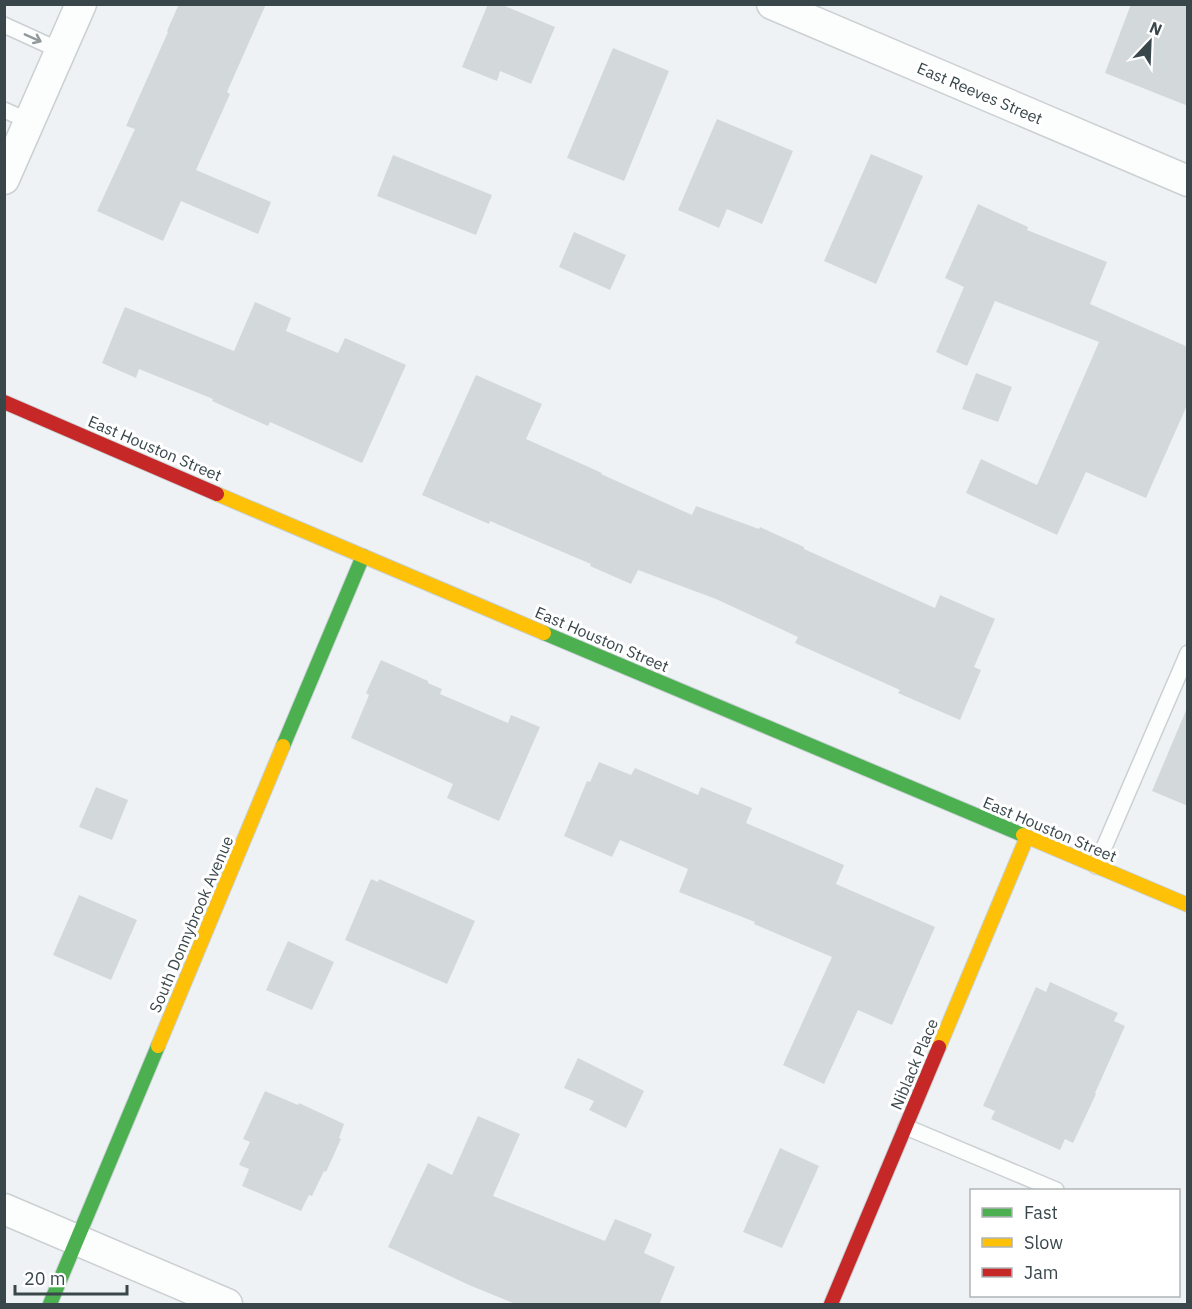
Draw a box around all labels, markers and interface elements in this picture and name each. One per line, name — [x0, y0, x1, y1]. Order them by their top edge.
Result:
north arrow — [1120, 12, 1180, 72]
text: N — [1147, 17, 1165, 40]
one-way arrow — [23, 33, 41, 44]
street label: East Reeves Street — [914, 58, 1046, 128]
street label: East Houston Street — [85, 411, 225, 485]
street label: East Houston Street — [532, 602, 672, 676]
street label: East Houston Street — [980, 792, 1120, 866]
street label: South Donnybrook Avenue — [145, 832, 237, 1015]
street label: Niblack Place — [886, 1015, 942, 1113]
legend — [970, 1189, 1180, 1297]
text: Fast — [1024, 1201, 1058, 1224]
text: Slow — [1024, 1231, 1063, 1254]
scale bar — [15, 1258, 128, 1296]
text: Jam — [1024, 1261, 1059, 1284]
text: 20 m — [24, 1267, 66, 1290]

